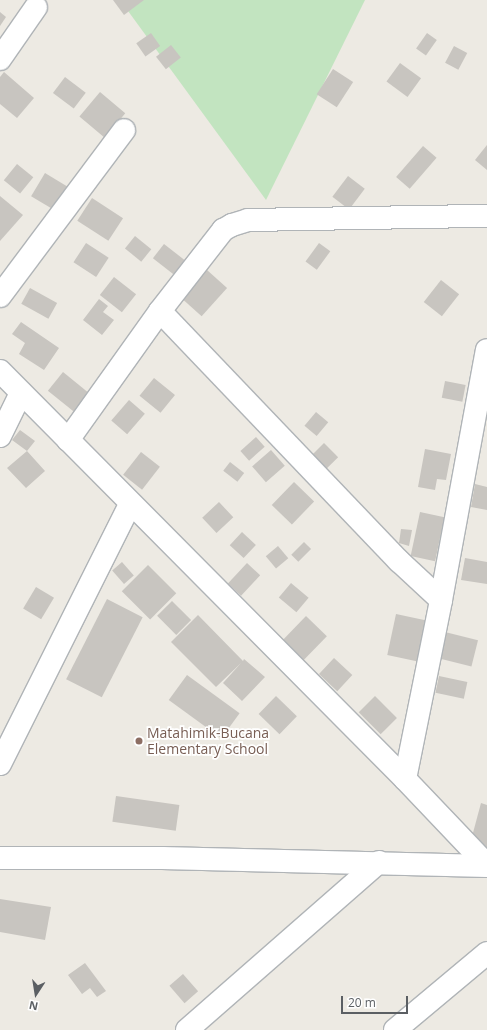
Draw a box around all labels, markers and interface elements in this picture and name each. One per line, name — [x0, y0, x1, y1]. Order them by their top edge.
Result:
place label: Matahimik-Bucana Elementary School — [147, 725, 269, 758]
marker: Matahimik-Bucana Elementary School — [134, 736, 144, 746]
north arrow — [16, 974, 56, 1014]
scale bar — [343, 988, 410, 1014]
text: 20 m — [348, 994, 376, 1011]
text: N — [27, 998, 39, 1014]

